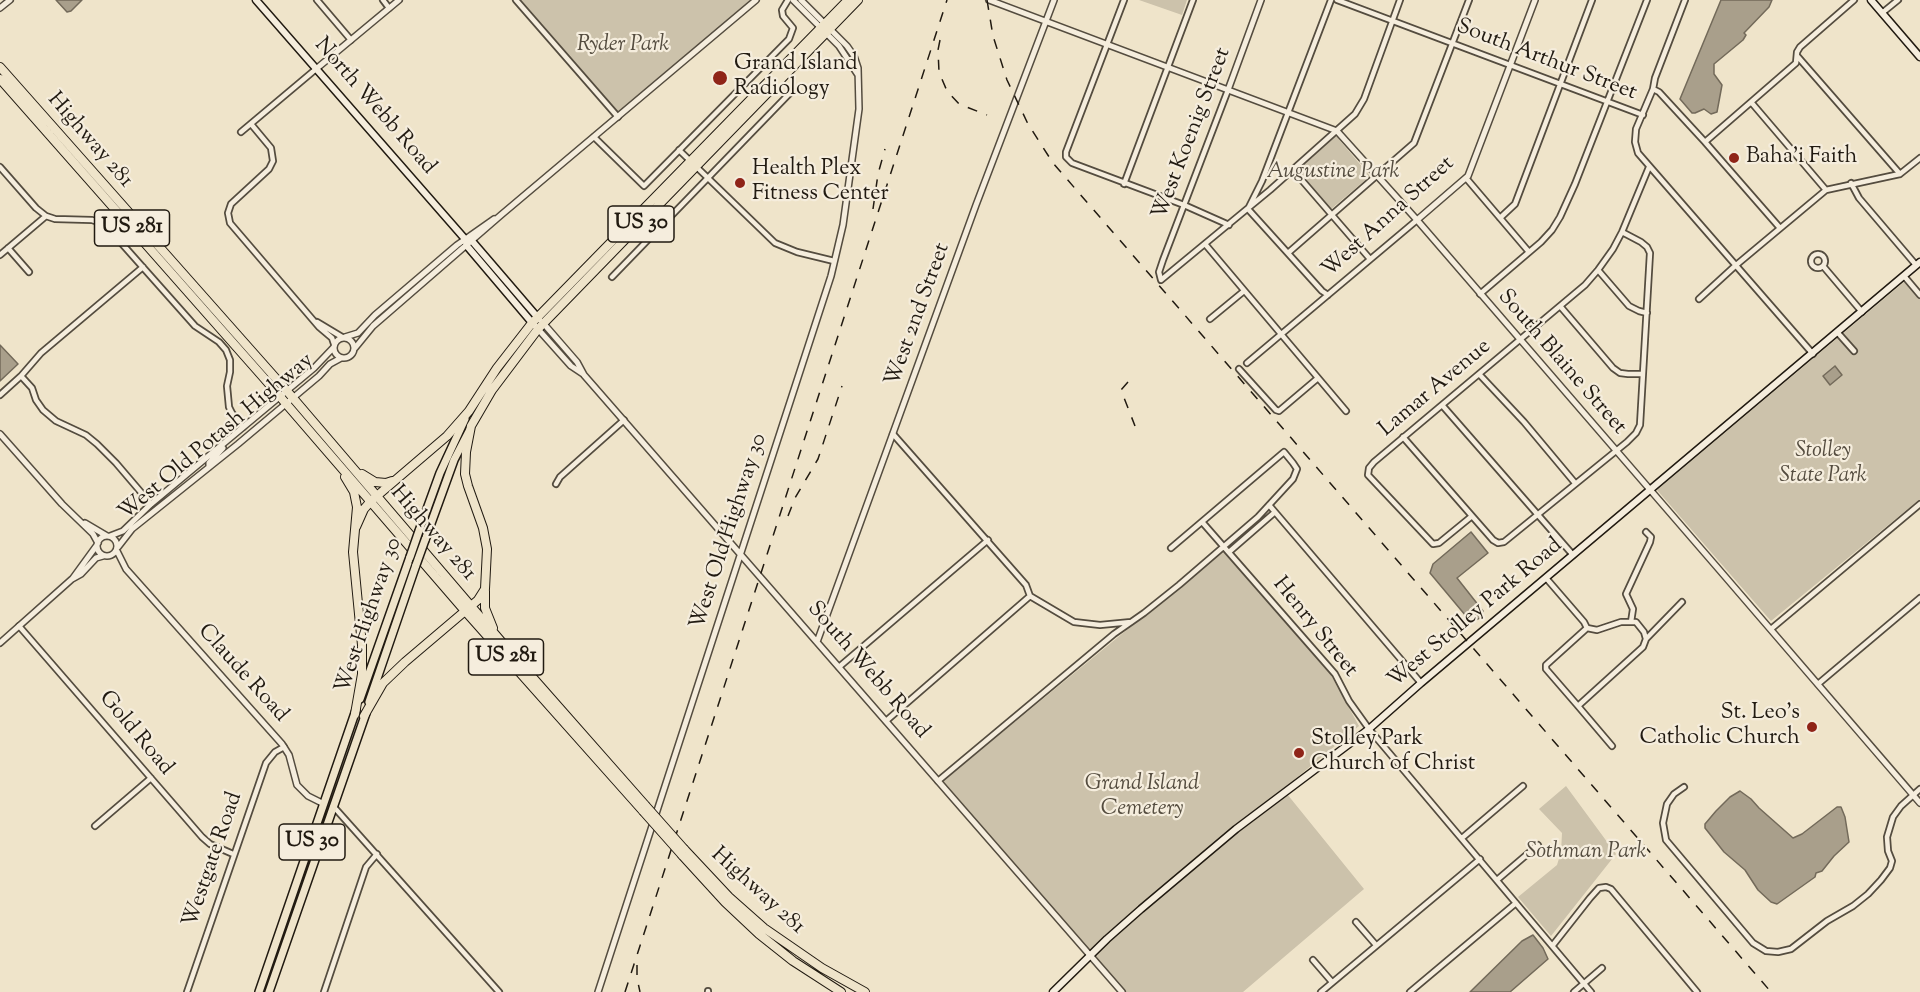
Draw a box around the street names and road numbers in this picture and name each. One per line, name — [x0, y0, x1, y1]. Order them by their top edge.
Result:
street label: South Arthur Street — [1452, 14, 1640, 108]
street label: North Webb Road — [307, 33, 441, 181]
street label: West Koenig Street — [1148, 44, 1238, 224]
street label: Highway 281 — [40, 88, 138, 194]
street label: West Anna Street — [1317, 152, 1461, 284]
road number: US 30 — [608, 206, 674, 242]
road number: US 281 — [94, 210, 170, 246]
street label: West 2nd Street — [881, 240, 957, 390]
street label: South Blaine Street — [1491, 285, 1631, 441]
street label: Lamar Avenue — [1375, 335, 1497, 443]
street label: West Old Potash Highway — [114, 349, 320, 527]
street label: West Old Highway 30 — [686, 431, 774, 633]
street label: Highway 281 — [383, 481, 481, 587]
street label: West Stolley Park Road — [1383, 533, 1569, 695]
street label: West Highway 30 — [331, 535, 409, 697]
street label: Henry Street — [1266, 573, 1362, 683]
street label: South Webb Road — [800, 597, 934, 745]
street label: Claude Road — [191, 619, 293, 729]
road number: US 281 — [468, 639, 544, 675]
street label: Gold Road — [92, 686, 178, 782]
street label: Westgate Road — [179, 789, 249, 931]
road number: US 30 — [279, 824, 345, 860]
street label: Highway 281 — [704, 843, 810, 941]

